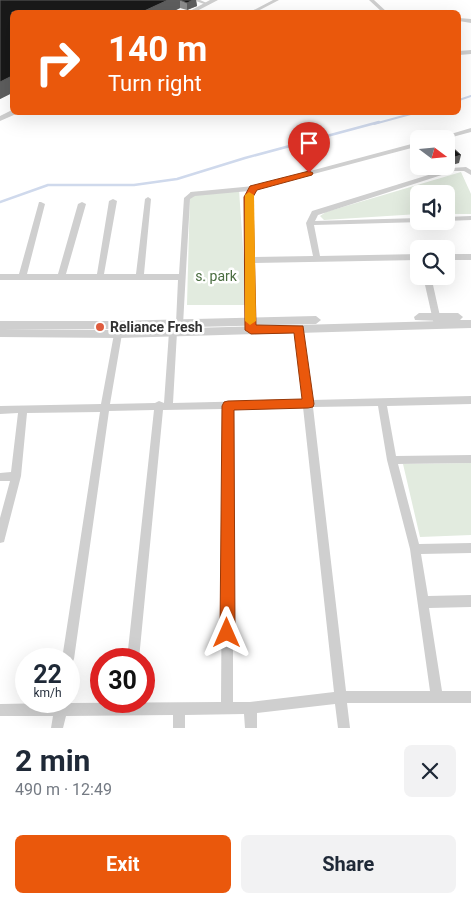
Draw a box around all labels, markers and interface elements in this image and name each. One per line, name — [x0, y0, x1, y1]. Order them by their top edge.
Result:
text: 140 m — [108, 29, 207, 70]
icon: right — [25, 30, 90, 95]
text: Turn right — [108, 71, 202, 96]
pin — [288, 122, 330, 173]
icon: arrive — [295, 129, 323, 157]
north arrow — [410, 130, 455, 175]
map controls — [410, 130, 455, 285]
button: sound — [410, 185, 455, 230]
button: search — [410, 240, 455, 285]
park label: s. park — [195, 268, 238, 284]
place label: Reliance Fresh — [110, 319, 203, 335]
marker: Reliance Fresh — [94, 321, 106, 333]
position arrow — [200, 606, 252, 658]
speed limit sign: 30 — [90, 648, 155, 713]
text: 22 — [33, 660, 62, 689]
text: km/h — [33, 686, 62, 700]
text: 2 min — [15, 743, 90, 778]
button: close — [404, 745, 456, 797]
text: 490 m · 12:49 — [15, 780, 112, 799]
button: Exit — [15, 835, 231, 893]
button: Share — [241, 835, 456, 893]

